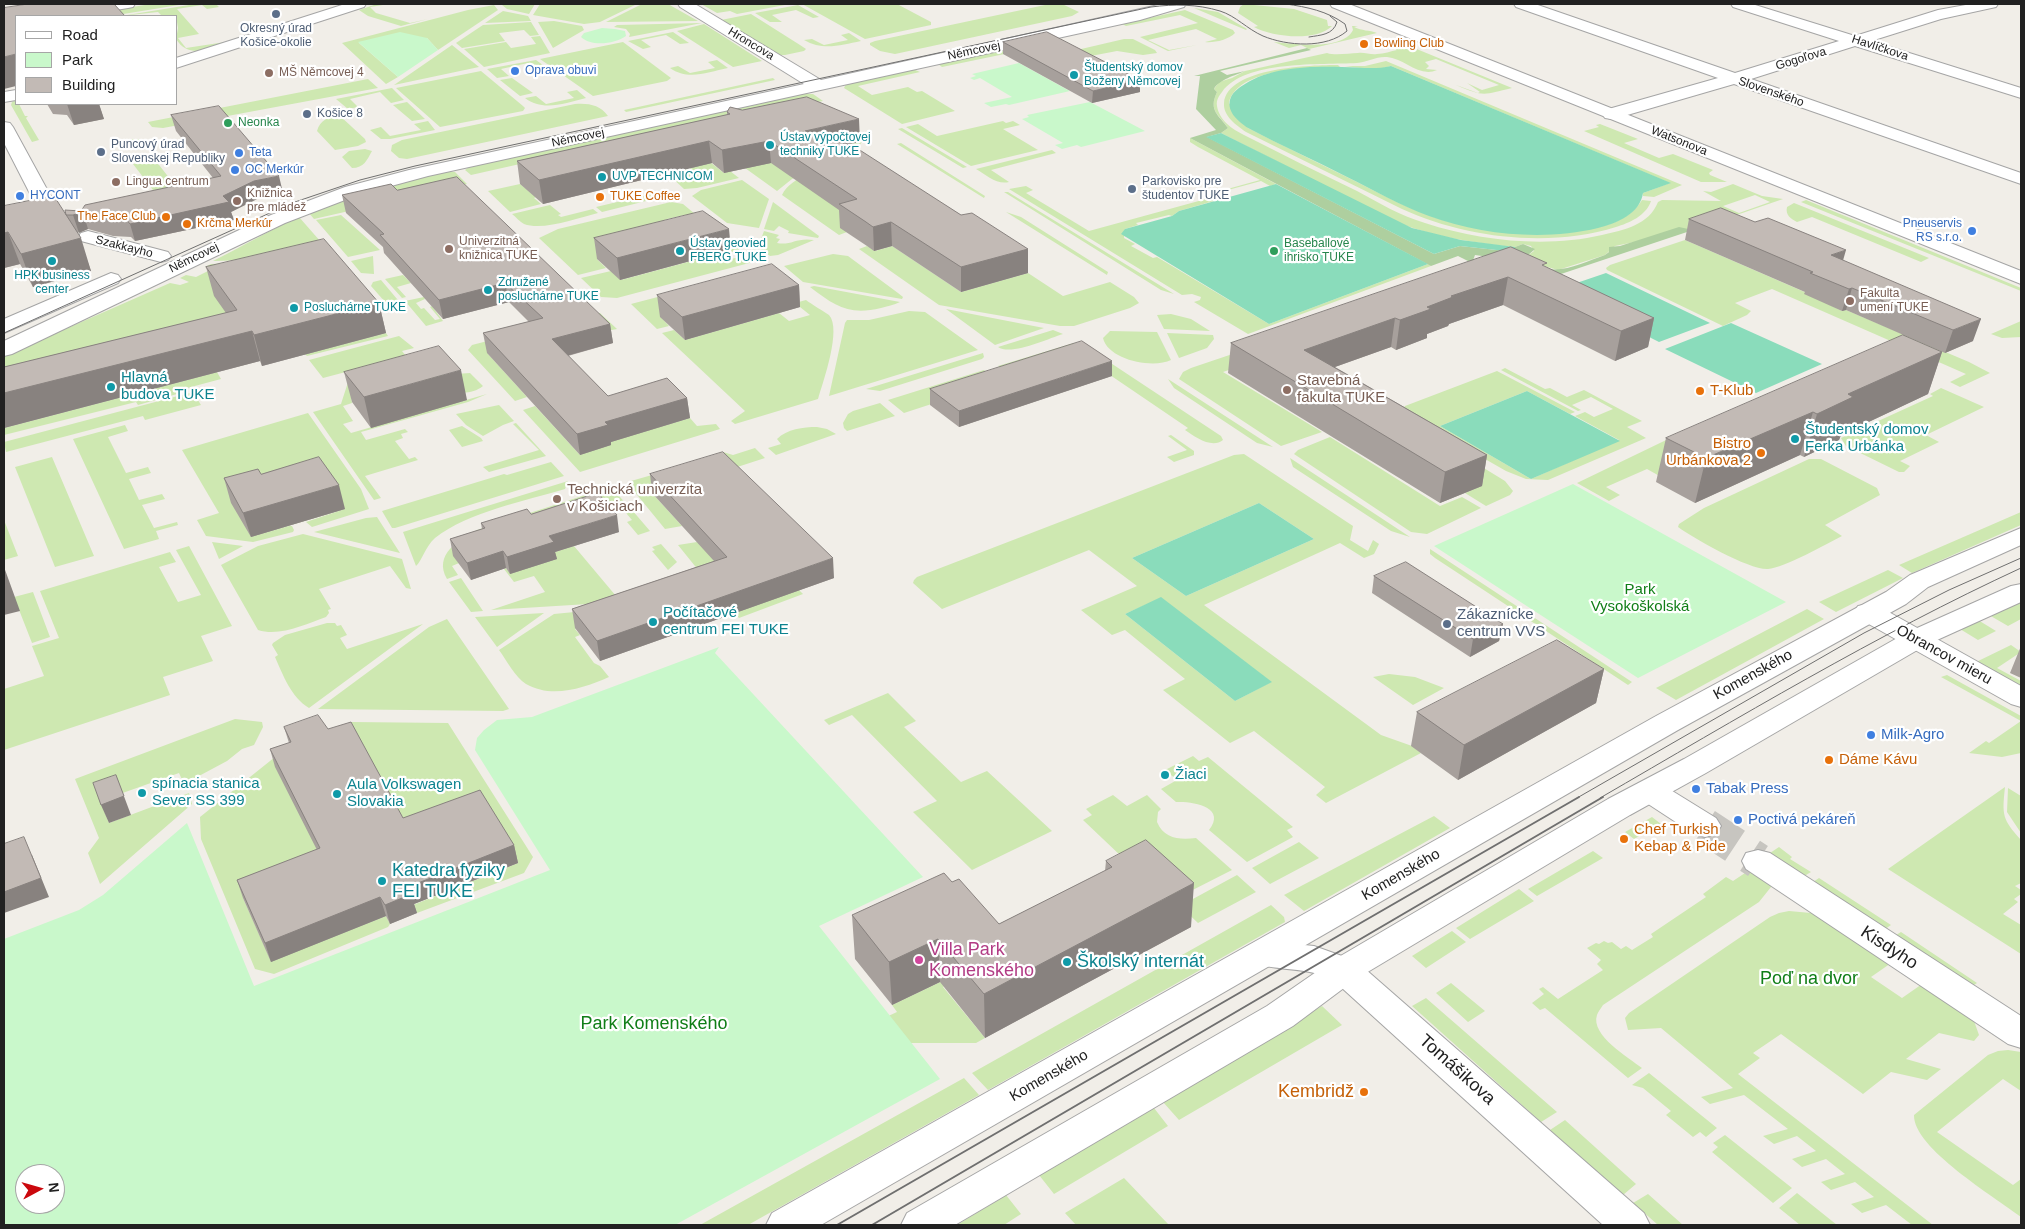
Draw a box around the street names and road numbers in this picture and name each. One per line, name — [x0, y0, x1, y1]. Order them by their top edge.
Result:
street label: Hroncova — [725, 25, 777, 63]
street label: Havlíčkova — [1850, 32, 1910, 64]
street label: Němcovej — [946, 38, 1002, 64]
street label: Gogoľova — [1774, 44, 1828, 74]
street label: Slovenského — [1736, 74, 1806, 110]
street label: Watsonova — [1649, 123, 1709, 159]
street label: Němcovej — [550, 125, 606, 151]
street label: Szakkayho — [94, 233, 154, 261]
street label: Němcovej — [167, 240, 221, 276]
street label: Obrancov mieru — [1893, 621, 1995, 689]
street label: Komenského — [1710, 646, 1796, 704]
street label: Komenského — [1359, 845, 1443, 905]
street label: Kisdyho — [1856, 922, 1922, 974]
street label: Tomášikova — [1414, 1030, 1500, 1110]
street label: Komenského — [1007, 1046, 1091, 1106]

